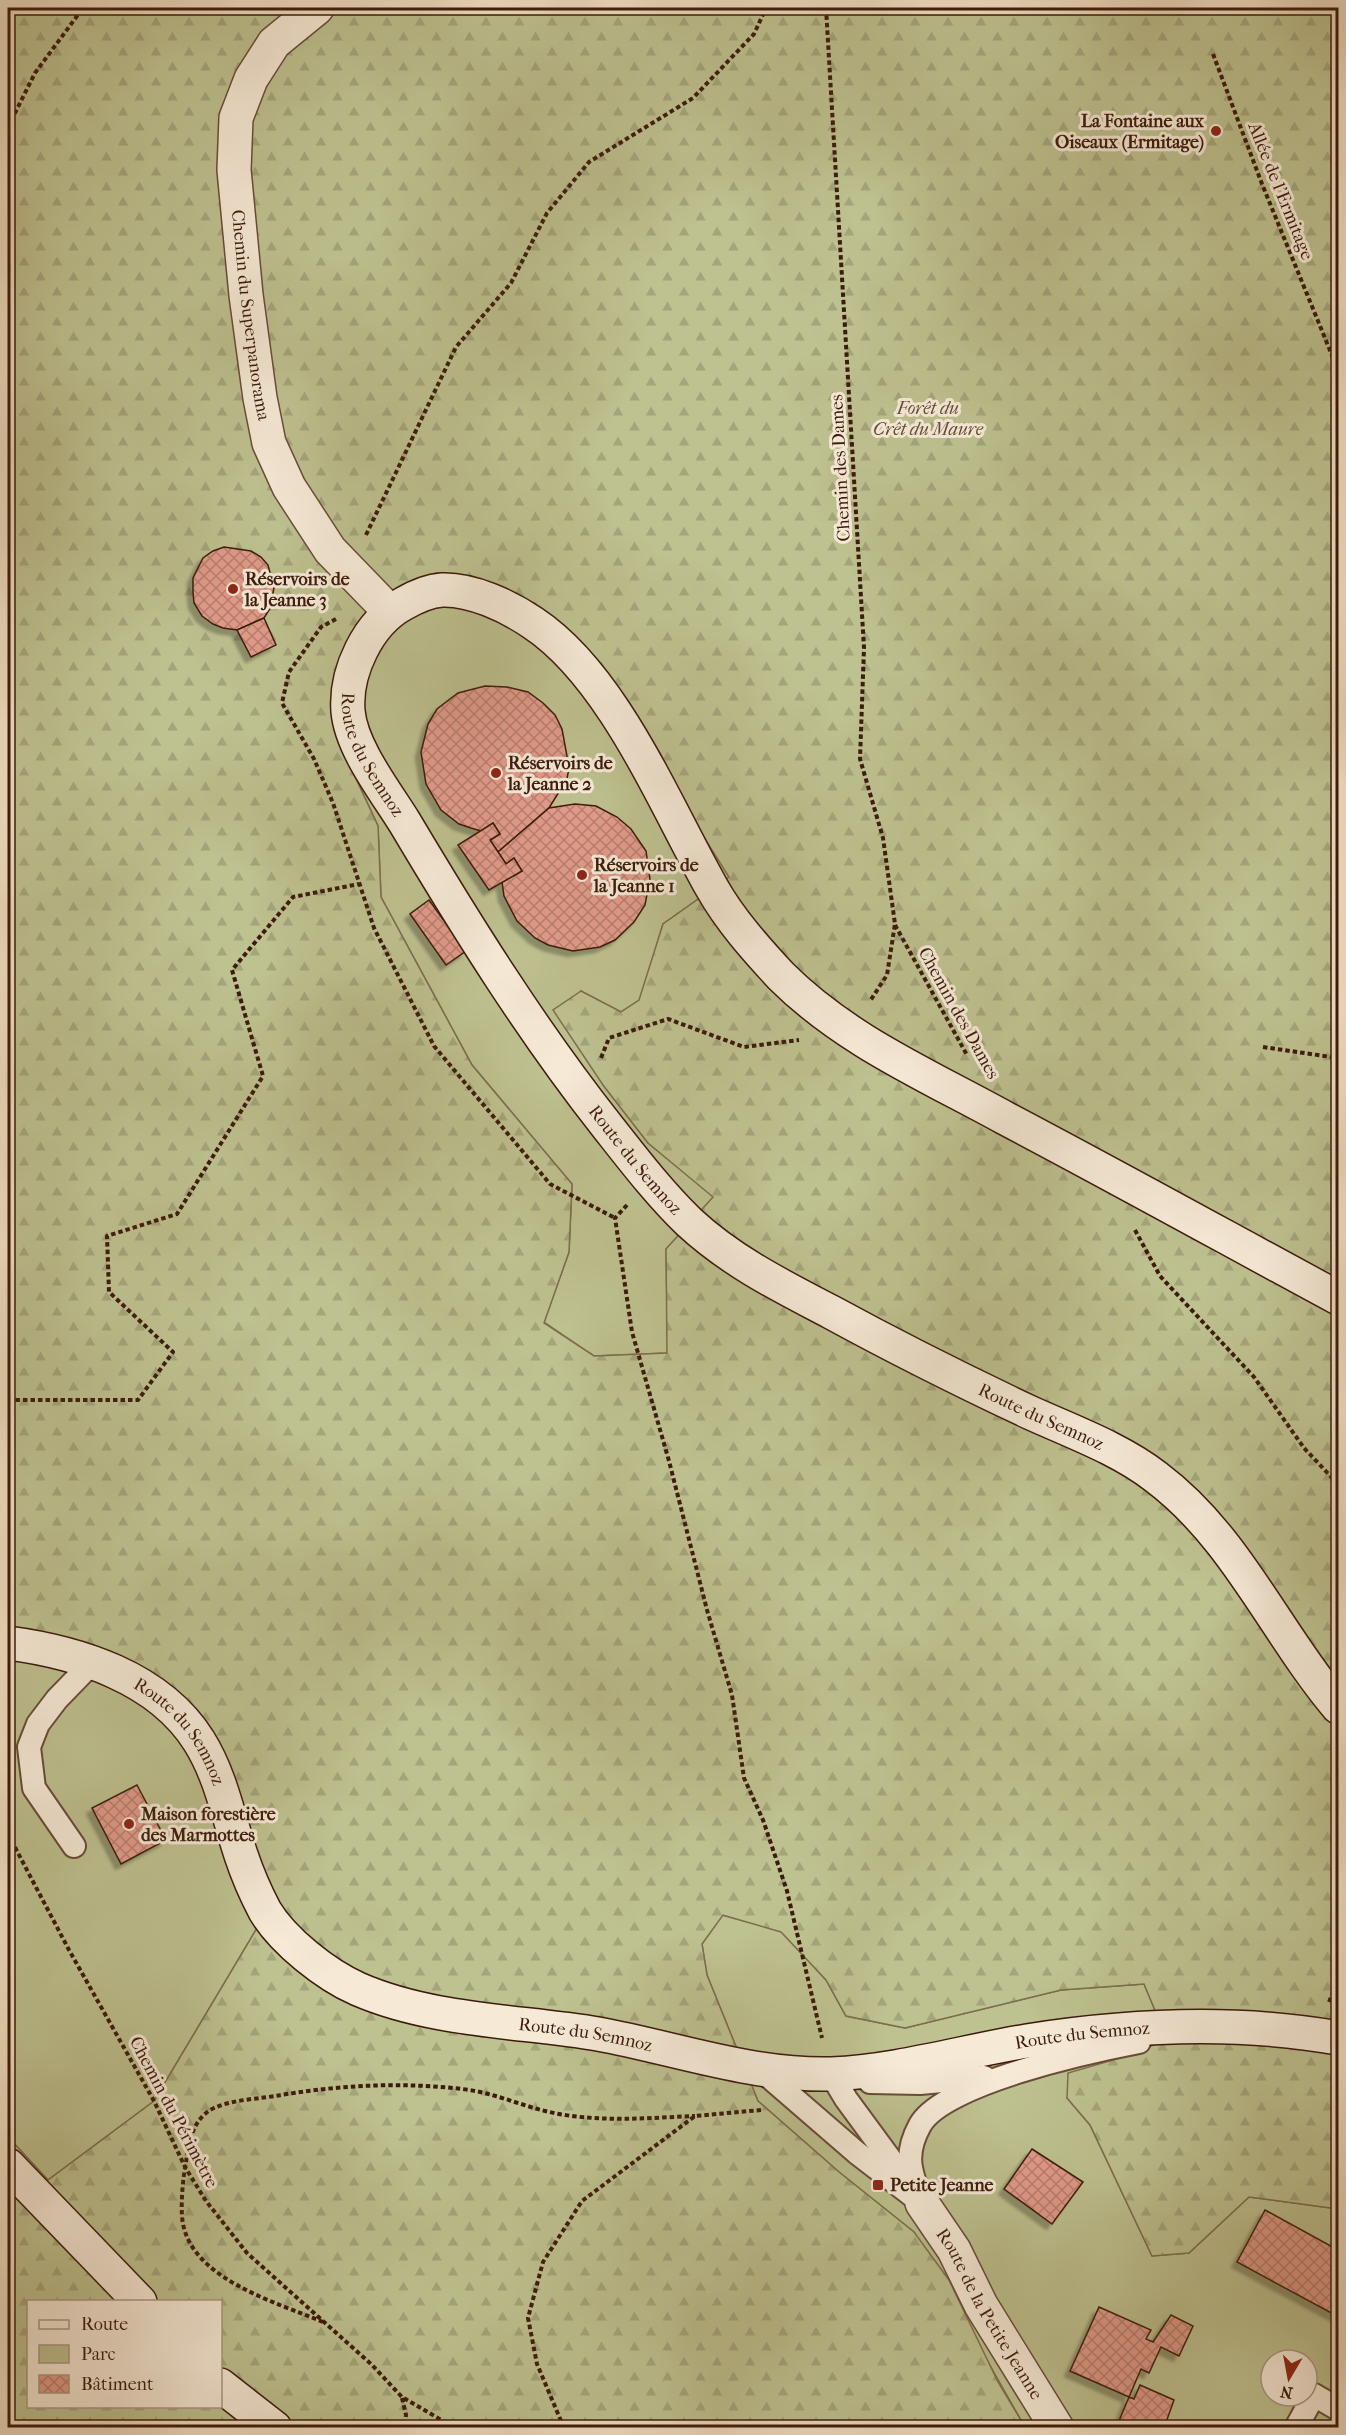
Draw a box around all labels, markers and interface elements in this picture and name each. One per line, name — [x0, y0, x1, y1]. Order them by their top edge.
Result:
place label: La Fontaine aux Oiseaux (Ermitage) — [1055, 111, 1205, 153]
street label: Allée de l'Ermitage — [1243, 118, 1318, 263]
marker: La Fontaine aux Oiseaux (Ermitage) — [1209, 124, 1223, 138]
street label: Chemin du Superpanorama — [227, 209, 274, 423]
street label: Chemin des Dames — [826, 394, 855, 542]
park label: Forêt du Crêt du Maure — [873, 398, 984, 440]
place label: Réservoirs de la Jeanne 3 — [244, 569, 350, 611]
marker: Réservoirs de la Jeanne 3 — [226, 582, 240, 596]
street label: Route du Semnoz — [336, 692, 408, 821]
place label: Réservoirs de la Jeanne 2 — [507, 753, 613, 795]
marker: Réservoirs de la Jeanne 2 — [489, 766, 503, 780]
place label: Réservoirs de la Jeanne 1 — [593, 855, 699, 897]
marker: Réservoirs de la Jeanne 1 — [575, 868, 589, 882]
street label: Chemin des Dames — [914, 944, 1004, 1083]
street label: Route du Semnoz — [584, 1101, 686, 1219]
street label: Route du Semnoz — [975, 1379, 1107, 1455]
street label: Route du Semnoz — [130, 1674, 229, 1788]
place label: Maison forestière des Marmottes — [140, 1804, 276, 1846]
marker: Maison forestière des Marmottes — [122, 1817, 136, 1831]
street label: Route du Semnoz — [517, 2014, 655, 2056]
street label: Route du Semnoz — [1013, 2018, 1150, 2054]
street label: Chemin du Périmètre — [125, 2033, 222, 2192]
place label: Petite Jeanne — [890, 2175, 994, 2196]
marker: Petite Jeanne — [871, 2178, 885, 2192]
street label: Route de la Petite Jeanne — [931, 2224, 1047, 2404]
legend — [27, 2300, 222, 2408]
text: Route — [81, 2314, 128, 2335]
text: Parc — [81, 2344, 116, 2365]
north arrow — [1259, 2348, 1319, 2408]
text: Bâtiment — [81, 2374, 154, 2395]
text: N — [1278, 2382, 1294, 2403]

